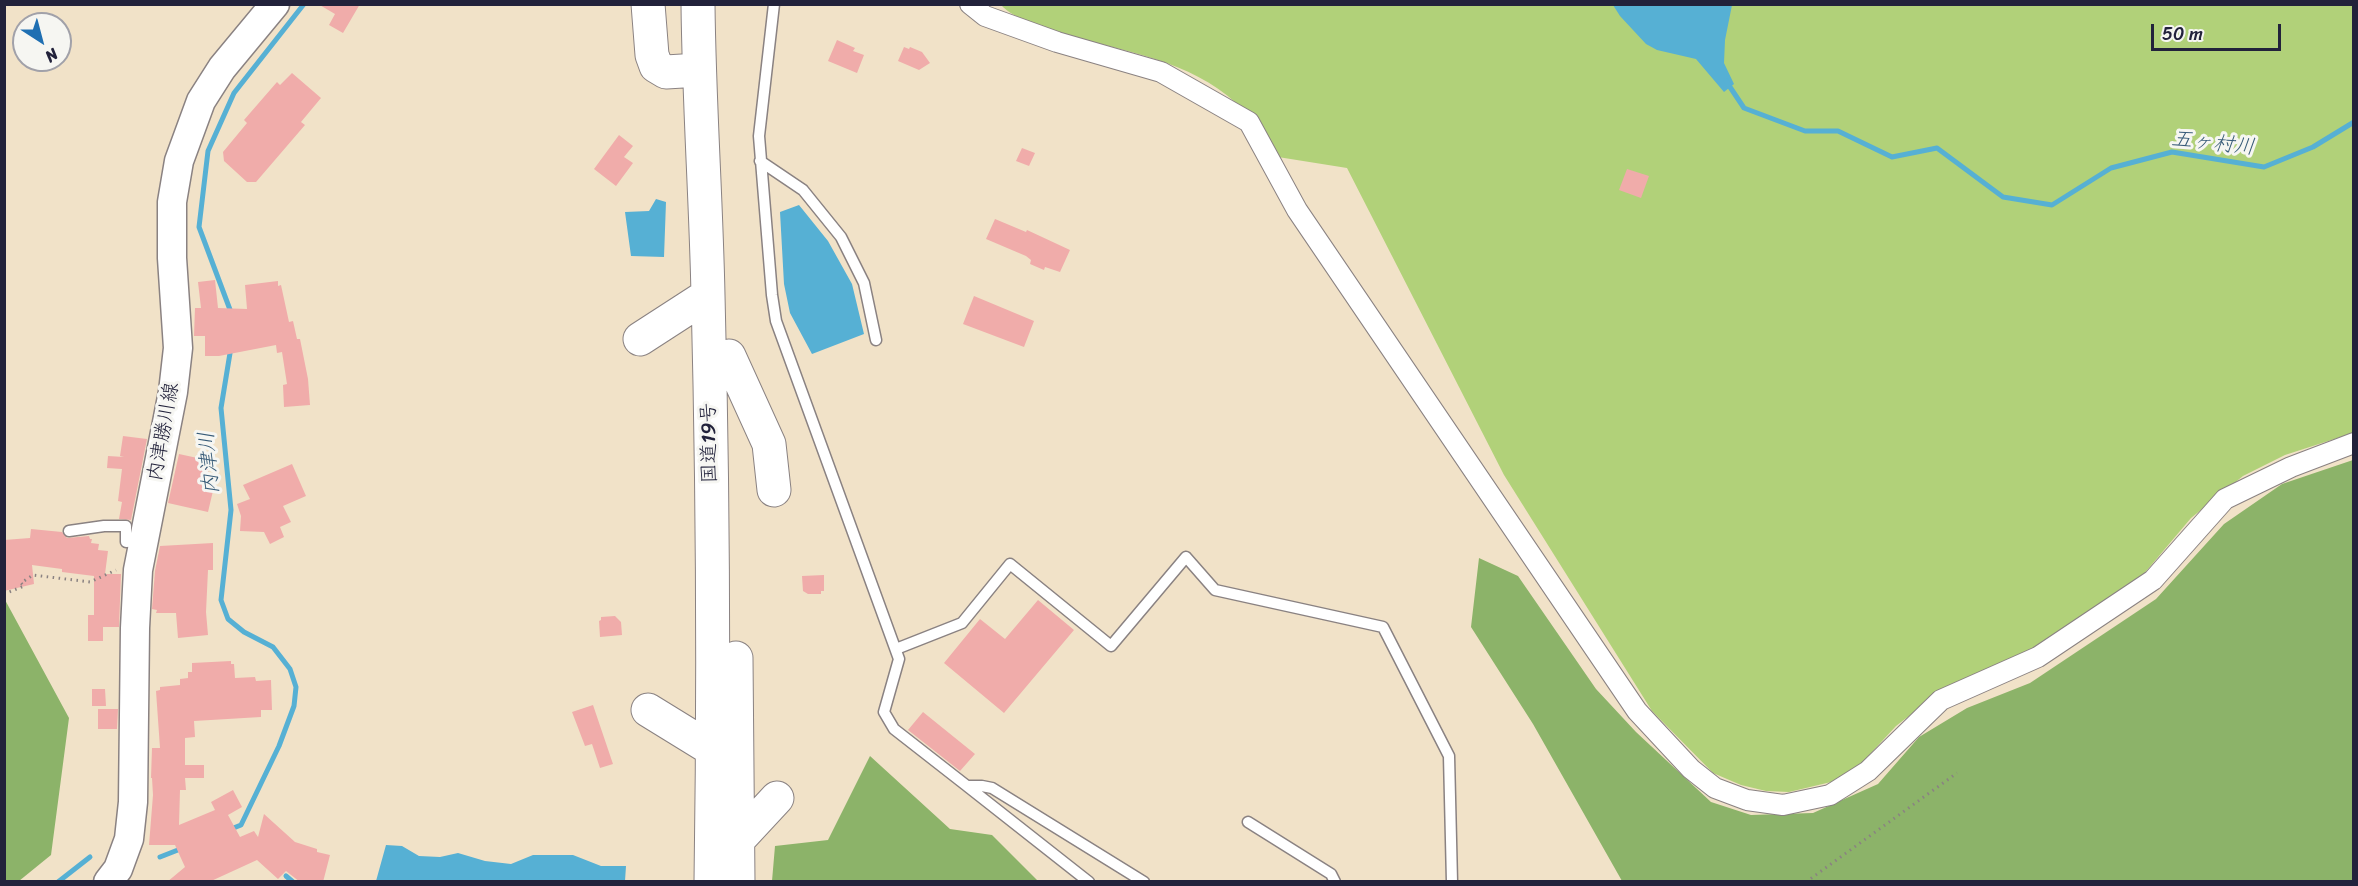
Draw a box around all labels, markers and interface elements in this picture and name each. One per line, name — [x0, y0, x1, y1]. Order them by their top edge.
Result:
north arrow — [12, 12, 72, 72]
scale bar — [2154, 12, 2284, 50]
text: 50 m — [2162, 18, 2203, 50]
text: N — [39, 40, 65, 70]
water label: 五ヶ村川 — [2170, 127, 2256, 161]
street label: 内津勝川線 — [143, 381, 185, 483]
street label: 国道19号 — [697, 402, 723, 484]
water label: 内津川 — [195, 431, 225, 495]

